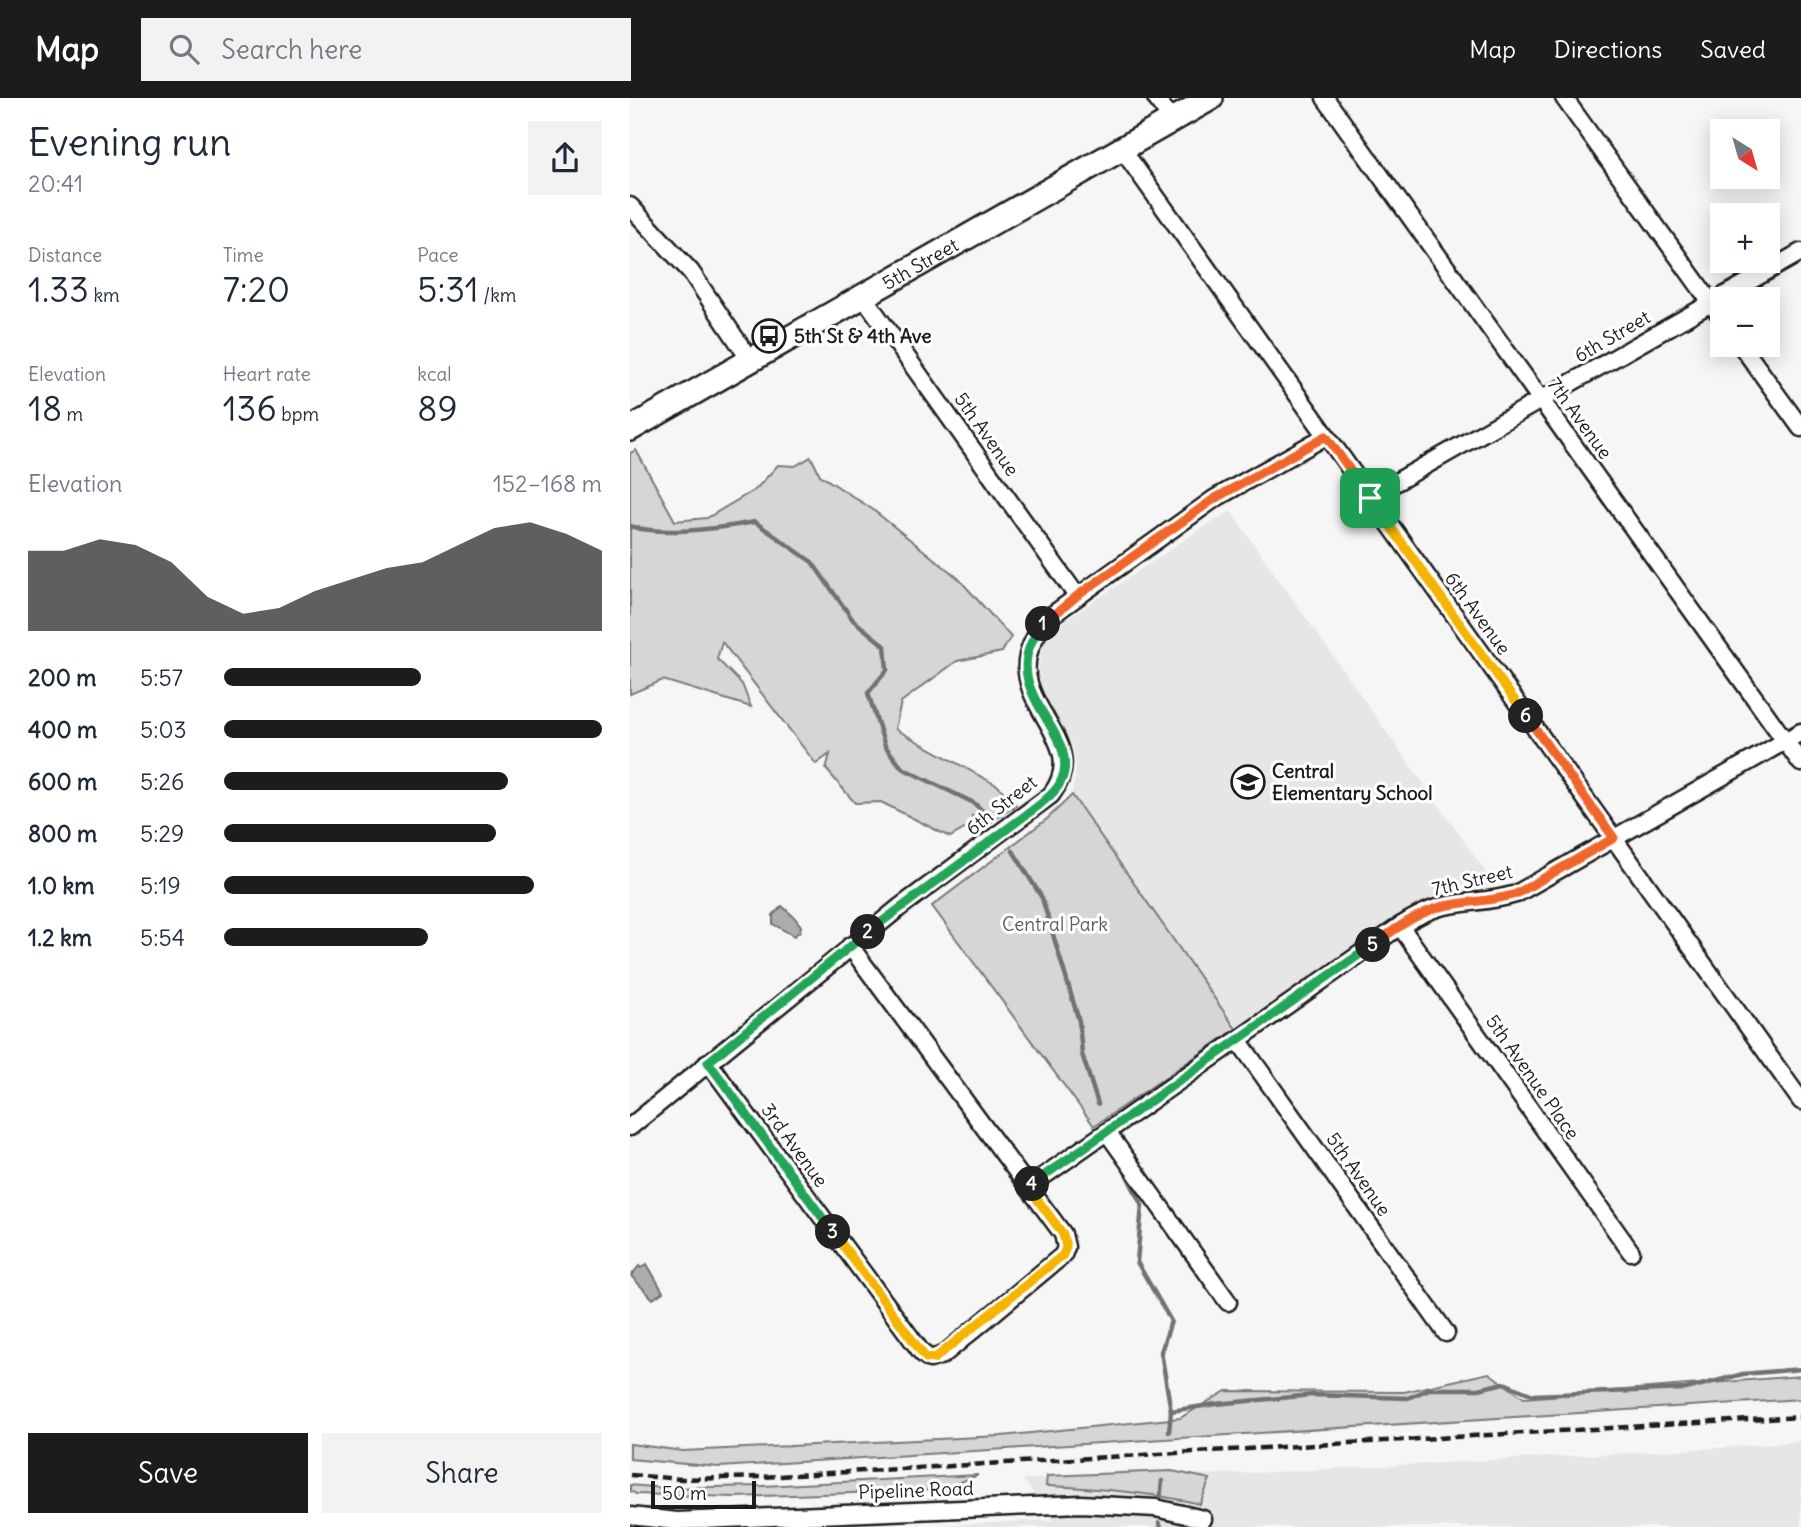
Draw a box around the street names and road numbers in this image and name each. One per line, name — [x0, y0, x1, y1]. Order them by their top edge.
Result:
street label: 5th Street — [878, 233, 962, 295]
street label: 6th Street — [1570, 305, 1654, 367]
street label: 7th Avenue — [1542, 373, 1618, 463]
street label: 5th Avenue — [949, 388, 1025, 480]
street label: 6th Avenue — [1440, 567, 1516, 659]
street label: 6th Street — [961, 770, 1041, 840]
street label: 7th Street — [1429, 859, 1515, 901]
street label: 5th Avenue Place — [1481, 1010, 1585, 1144]
street label: 3rd Avenue — [757, 1098, 833, 1192]
street label: 5th Avenue — [1321, 1128, 1397, 1220]
street label: Pipeline Road — [858, 1476, 974, 1504]

